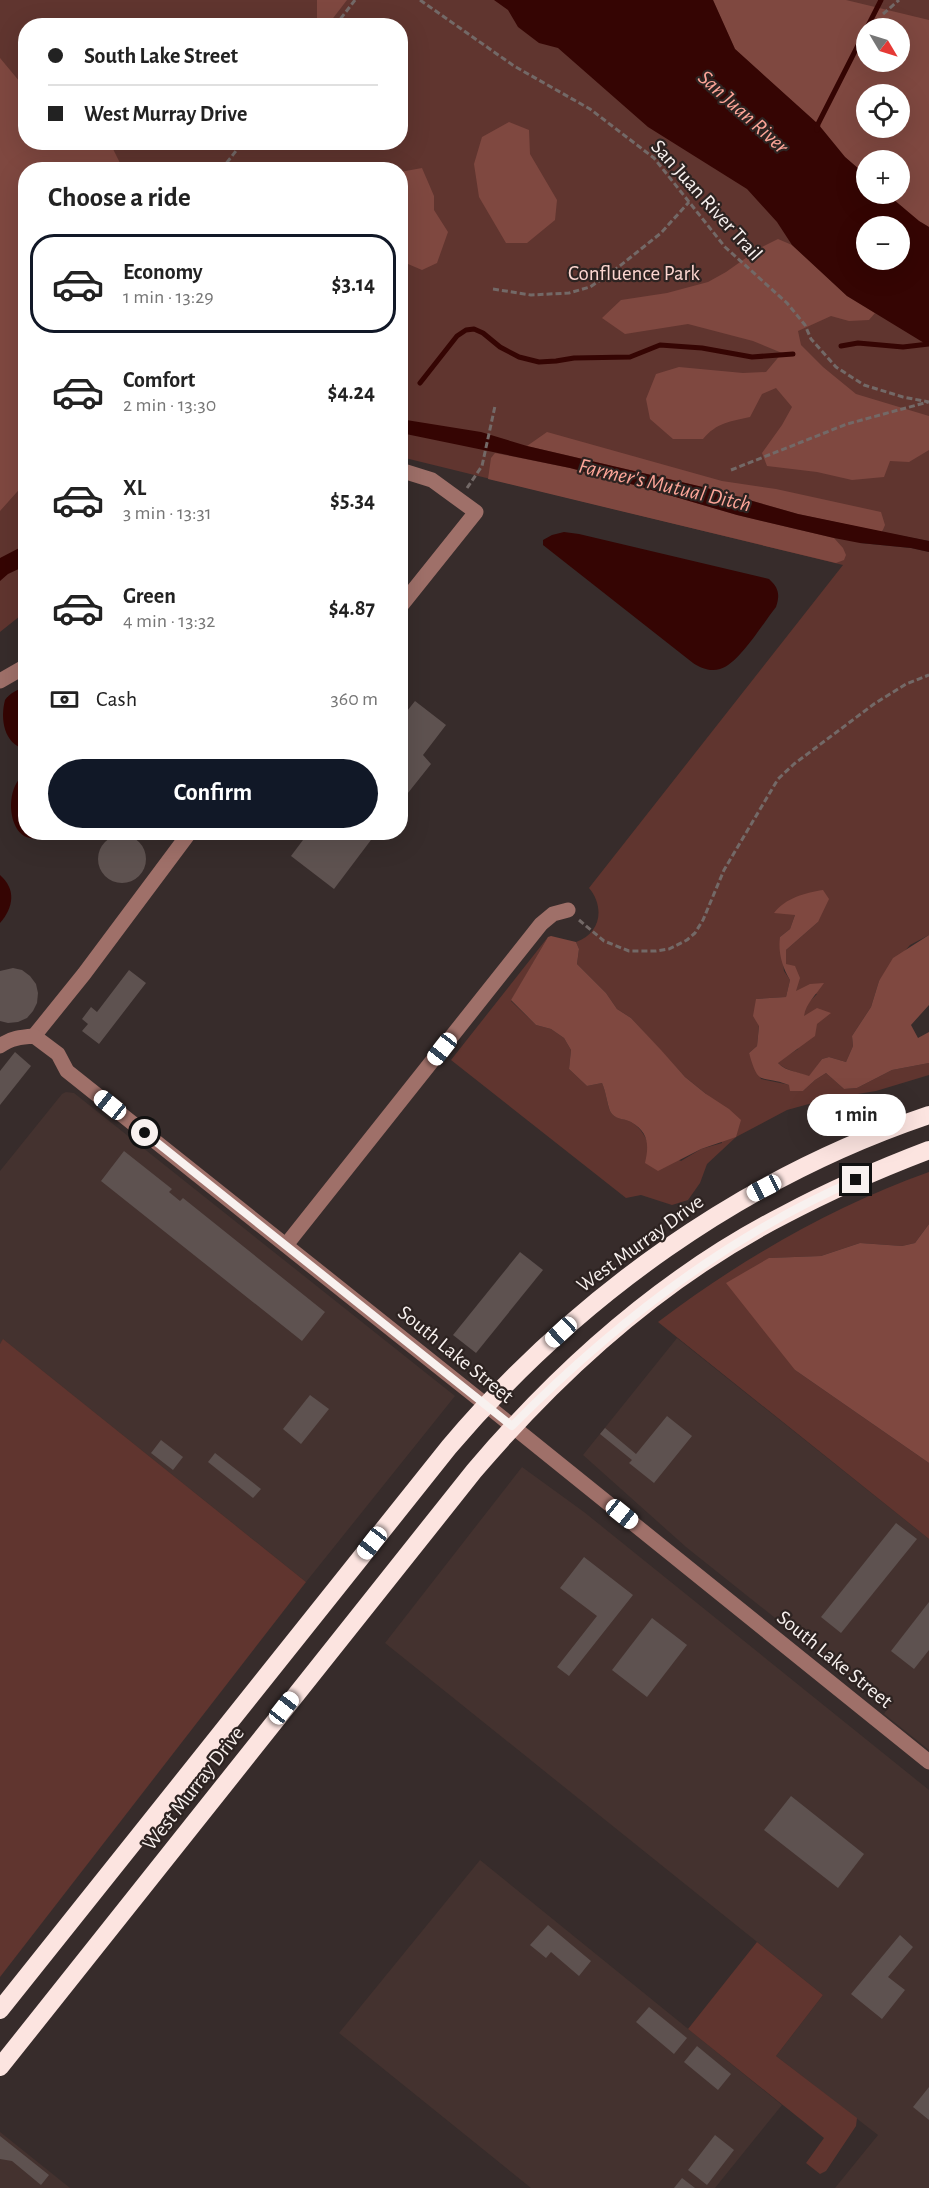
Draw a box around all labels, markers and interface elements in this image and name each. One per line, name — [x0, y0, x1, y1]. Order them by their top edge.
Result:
north arrow — [856, 18, 910, 72]
map controls — [856, 18, 910, 270]
text: South Lake Street — [84, 45, 238, 67]
water label: San Juan River — [694, 66, 793, 158]
button: locate — [856, 84, 910, 138]
text: West Murray Drive — [84, 103, 247, 125]
street label: San Juan River Trail — [647, 136, 766, 265]
button: + — [856, 150, 910, 204]
text: Choose a ride — [48, 184, 191, 211]
button: − — [856, 216, 910, 270]
icon: car — [51, 257, 105, 311]
text: Economy — [123, 261, 203, 283]
park label: Confluence Park — [568, 263, 700, 284]
text: $3.14 — [332, 273, 375, 295]
text: 1 min · 13:29 — [123, 287, 214, 307]
icon: car — [51, 365, 105, 419]
text: Comfort — [123, 369, 195, 391]
text: $4.24 — [328, 381, 375, 403]
text: 2 min · 13:30 — [123, 395, 216, 415]
water label: Farmer's Mutual Ditch — [577, 454, 753, 515]
icon: car — [51, 473, 105, 527]
text: XL — [123, 477, 146, 499]
text: $5.34 — [330, 489, 375, 511]
text: 3 min · 13:31 — [123, 503, 212, 523]
icon: car — [51, 581, 105, 635]
text: Green — [123, 585, 176, 607]
text: $4.87 — [329, 597, 375, 619]
text: 4 min · 13:32 — [123, 611, 215, 631]
icon: cash — [48, 683, 81, 716]
text: Cash — [96, 688, 137, 710]
text: 360 m — [331, 689, 378, 709]
button: Confirm — [48, 759, 378, 828]
car — [424, 1029, 460, 1069]
car — [90, 1087, 130, 1123]
callout: 1 min — [806, 1093, 906, 1135]
text: 1 min — [835, 1105, 878, 1125]
route start — [131, 1119, 158, 1146]
route end — [842, 1166, 869, 1193]
car — [744, 1172, 784, 1204]
street label: West Murray Drive — [573, 1191, 708, 1296]
street label: South Lake Street — [394, 1302, 518, 1407]
car — [542, 1313, 580, 1351]
car — [602, 1496, 642, 1532]
car — [354, 1523, 390, 1563]
street label: South Lake Street — [773, 1607, 897, 1712]
car — [266, 1688, 302, 1728]
street label: West Murray Drive — [139, 1722, 248, 1854]

